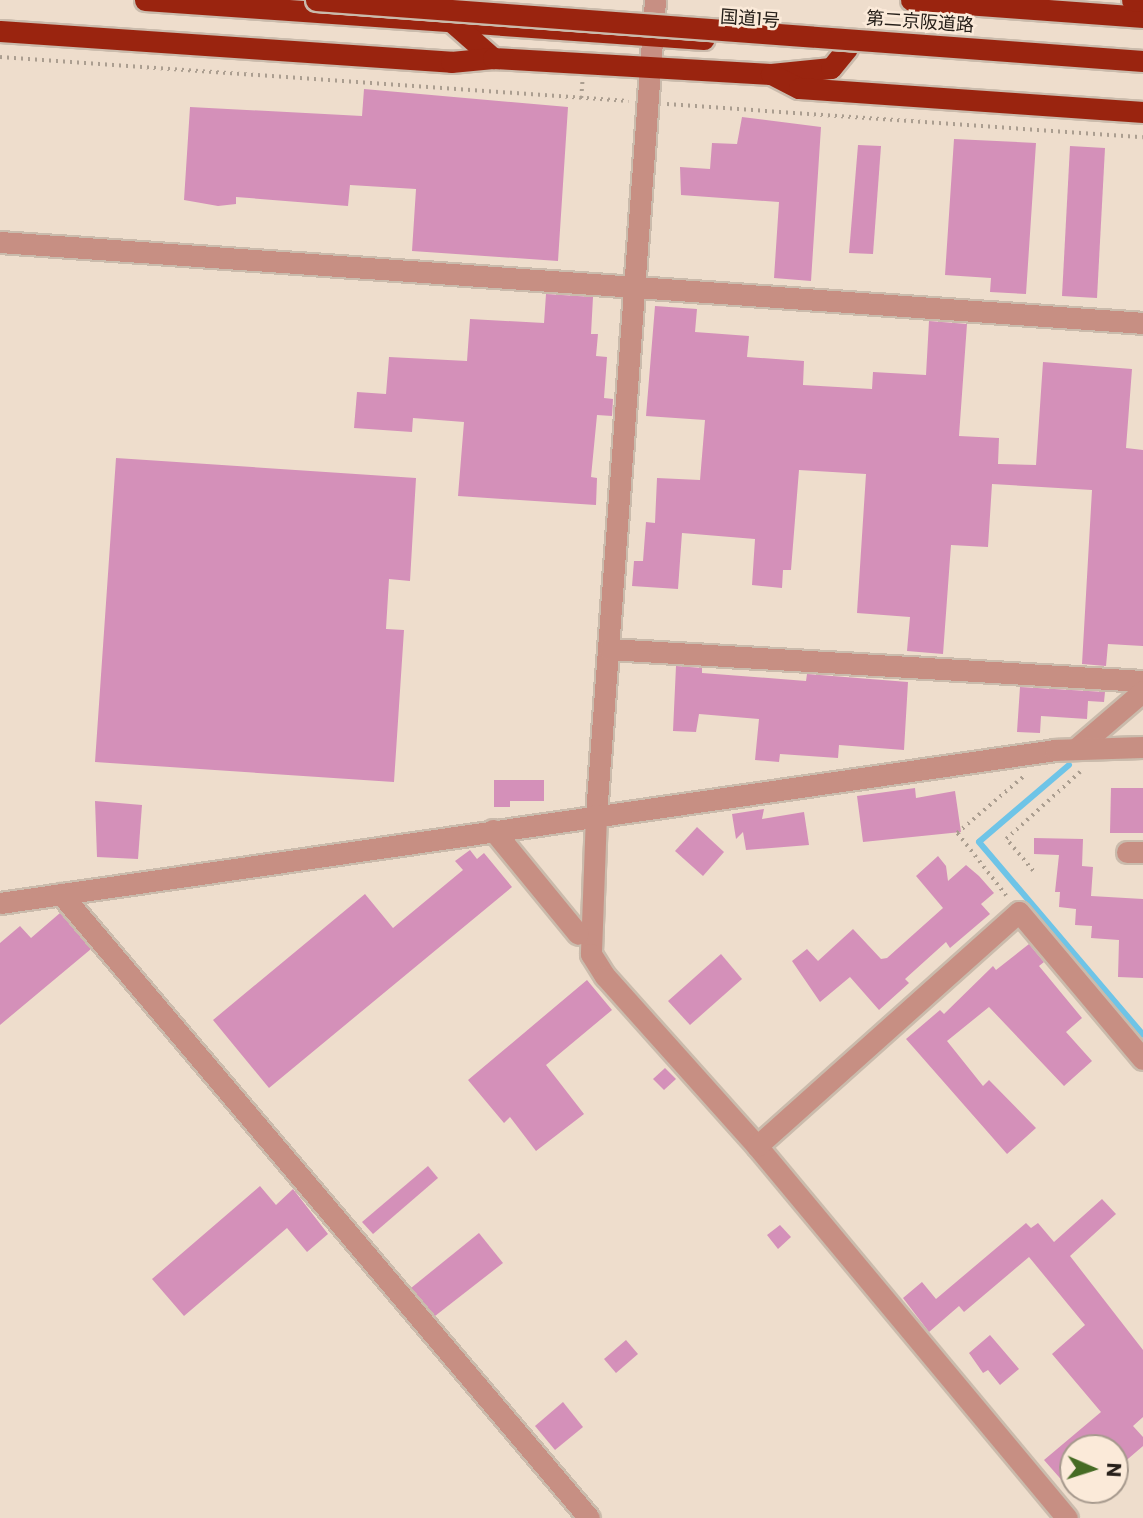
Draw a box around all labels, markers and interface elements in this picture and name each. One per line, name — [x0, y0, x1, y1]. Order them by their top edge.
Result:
street label: 国道1号 — [719, 6, 781, 32]
street label: 第二京阪道路 — [865, 7, 975, 37]
north arrow — [1059, 1434, 1129, 1504]
text: N — [1100, 1462, 1127, 1478]

